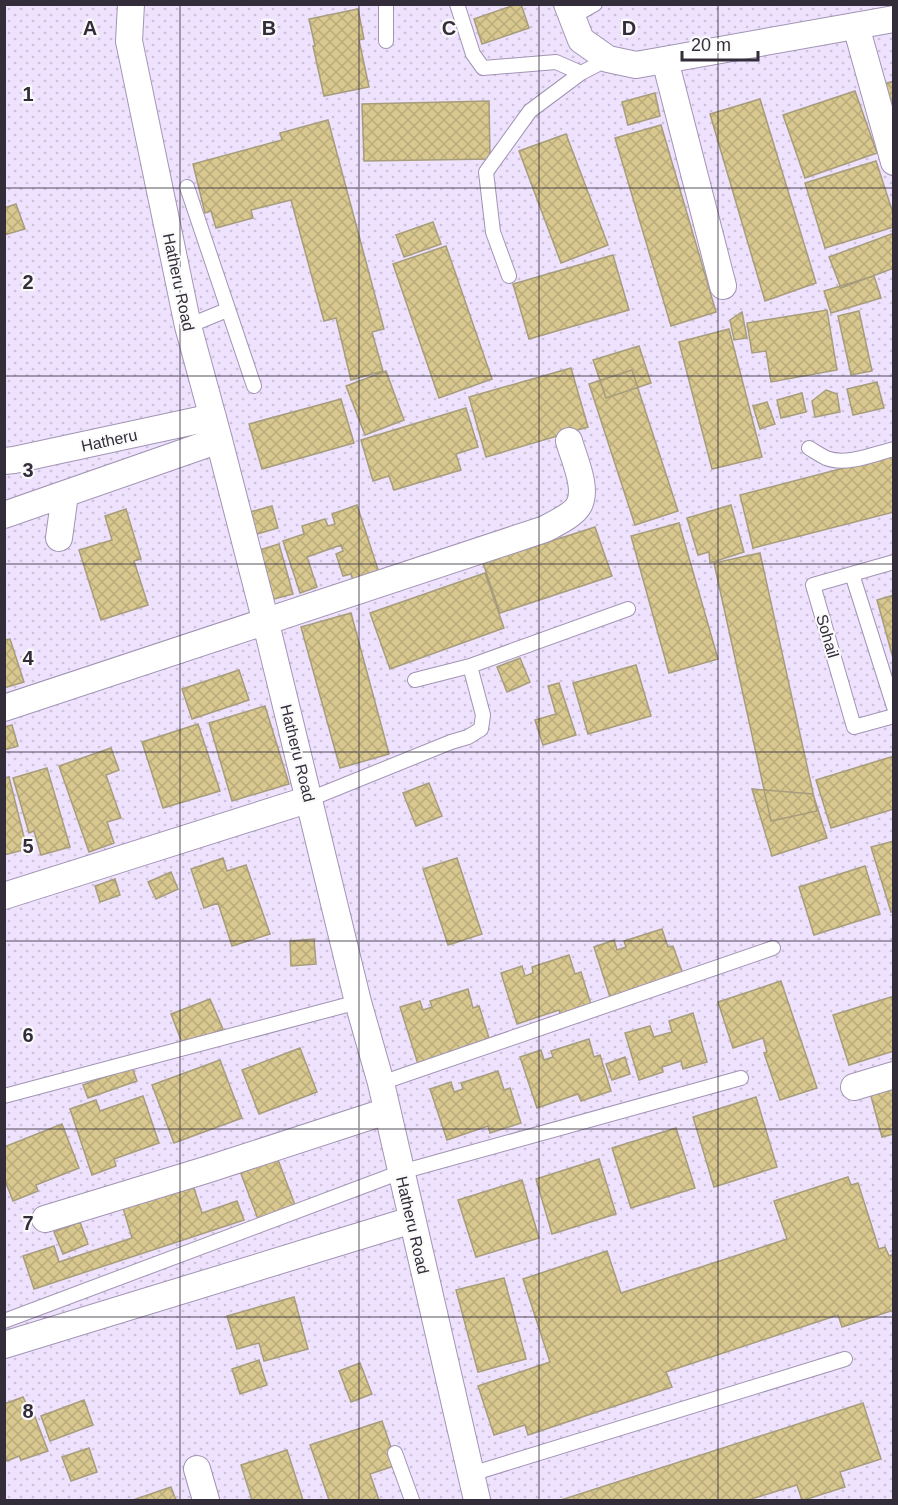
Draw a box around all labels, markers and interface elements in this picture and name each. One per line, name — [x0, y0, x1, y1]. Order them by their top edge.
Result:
text: A — [83, 17, 97, 39]
text: B — [262, 17, 276, 39]
text: C — [442, 17, 456, 39]
text: D — [622, 17, 636, 39]
scale bar — [682, 24, 758, 62]
text: 20 m — [691, 35, 731, 55]
text: 1 — [22, 83, 34, 105]
street label: Hatheru Road — [160, 232, 197, 333]
text: 2 — [22, 271, 34, 293]
street label: Hatheru — [79, 426, 139, 455]
text: 3 — [22, 459, 34, 481]
street label: Sohail — [813, 612, 842, 660]
text: 4 — [22, 647, 34, 669]
street label: Hatheru Road — [277, 703, 318, 804]
text: 5 — [22, 835, 34, 857]
text: 6 — [22, 1024, 34, 1046]
street label: Hatheru Road — [393, 1175, 432, 1276]
text: 7 — [22, 1212, 34, 1234]
text: 8 — [22, 1400, 34, 1422]

